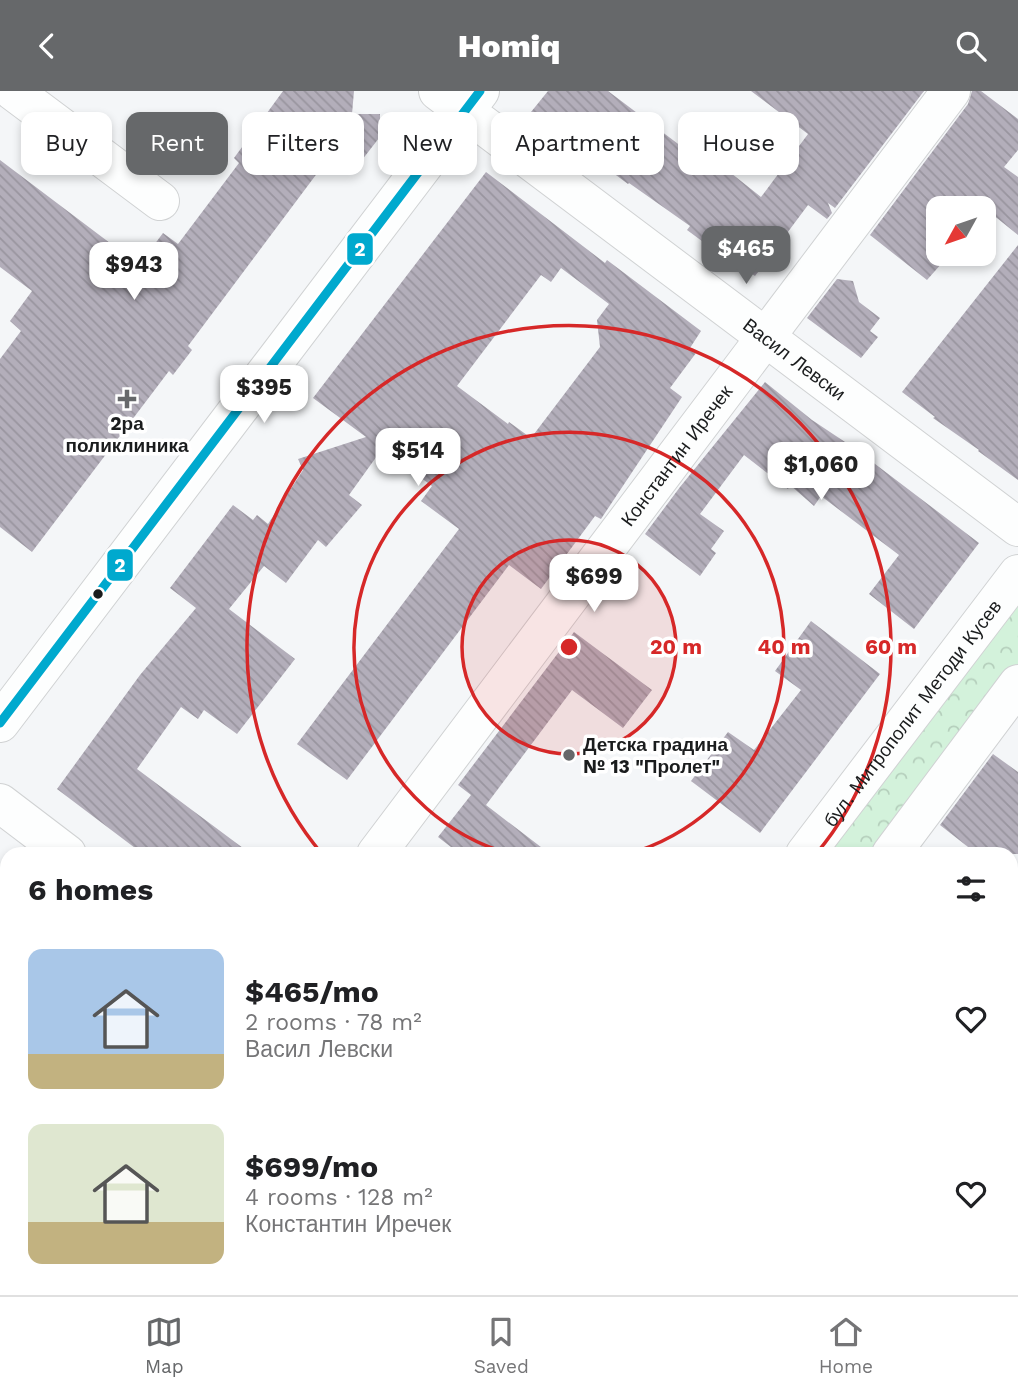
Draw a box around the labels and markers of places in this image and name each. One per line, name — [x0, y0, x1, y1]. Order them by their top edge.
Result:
pin: $465 — [705, 227, 787, 286]
pin: $943 — [93, 243, 175, 302]
pin: $395 — [223, 365, 305, 425]
marker: 2ра поликлиника — [117, 389, 137, 409]
place label: 2ра поликлиника — [65, 412, 189, 457]
pin: $514 — [377, 429, 459, 488]
pin: $1,060 — [764, 443, 878, 502]
pin: $699 — [553, 554, 635, 614]
unlabelled marker — [91, 587, 105, 601]
centre of rings — [557, 635, 581, 659]
place label: Детска градина № 13 "Пролет" — [583, 733, 729, 778]
marker: Детска градина № 13 "Пролет" — [561, 747, 577, 763]

